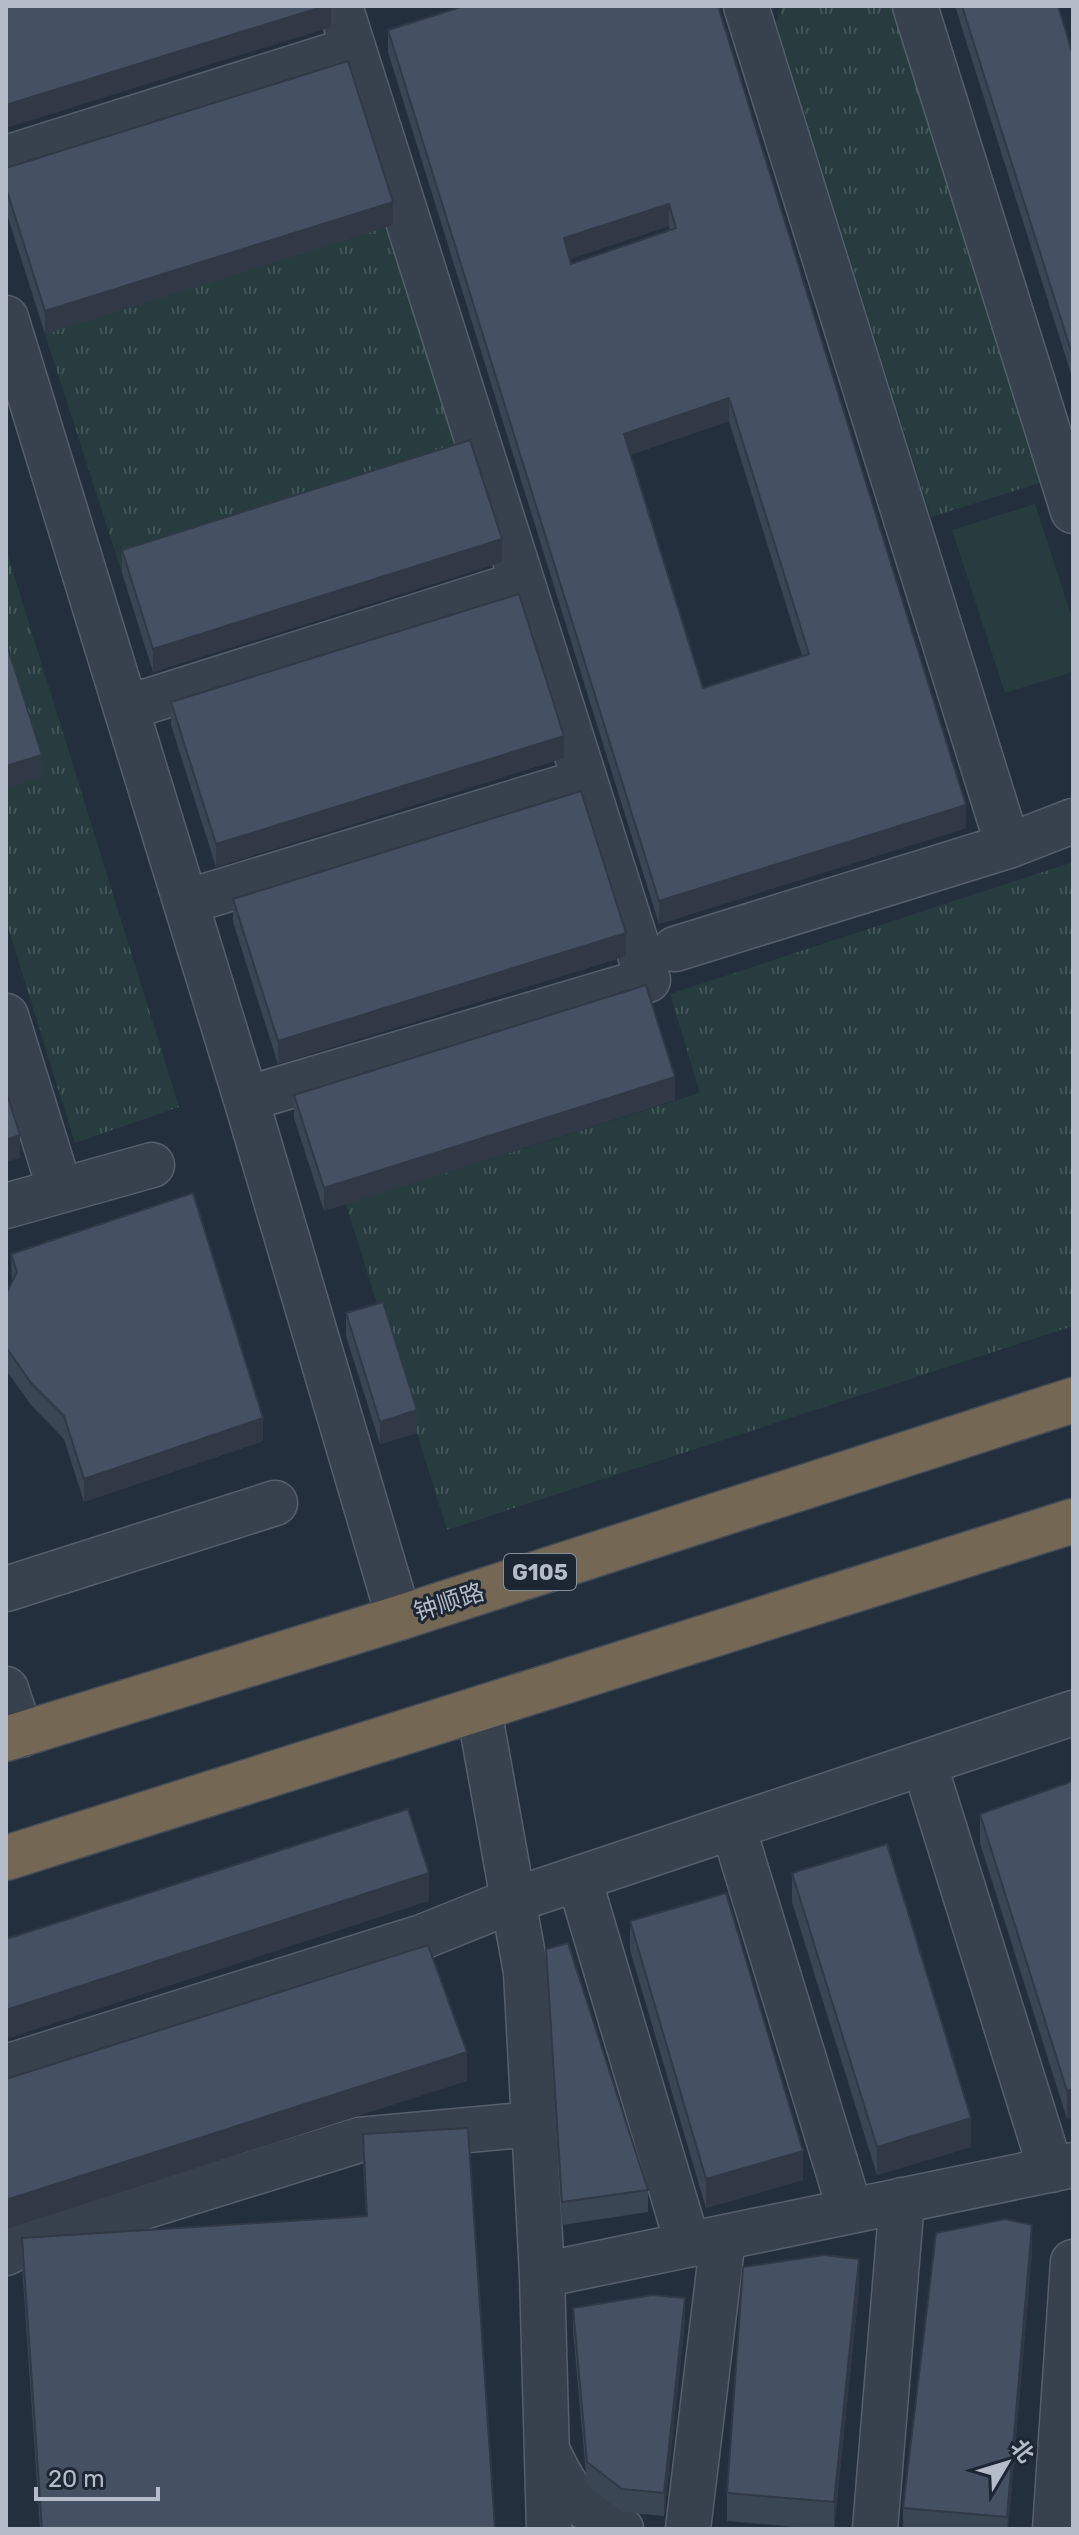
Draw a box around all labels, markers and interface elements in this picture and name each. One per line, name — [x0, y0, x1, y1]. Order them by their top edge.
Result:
road number: G105 — [504, 1554, 576, 1590]
street label: 钟顺路 — [410, 1578, 488, 1626]
north arrow — [967, 2423, 1047, 2503]
text: 北 — [1005, 2434, 1040, 2468]
scale bar — [36, 2451, 158, 2501]
text: 20 m — [48, 2465, 105, 2493]

